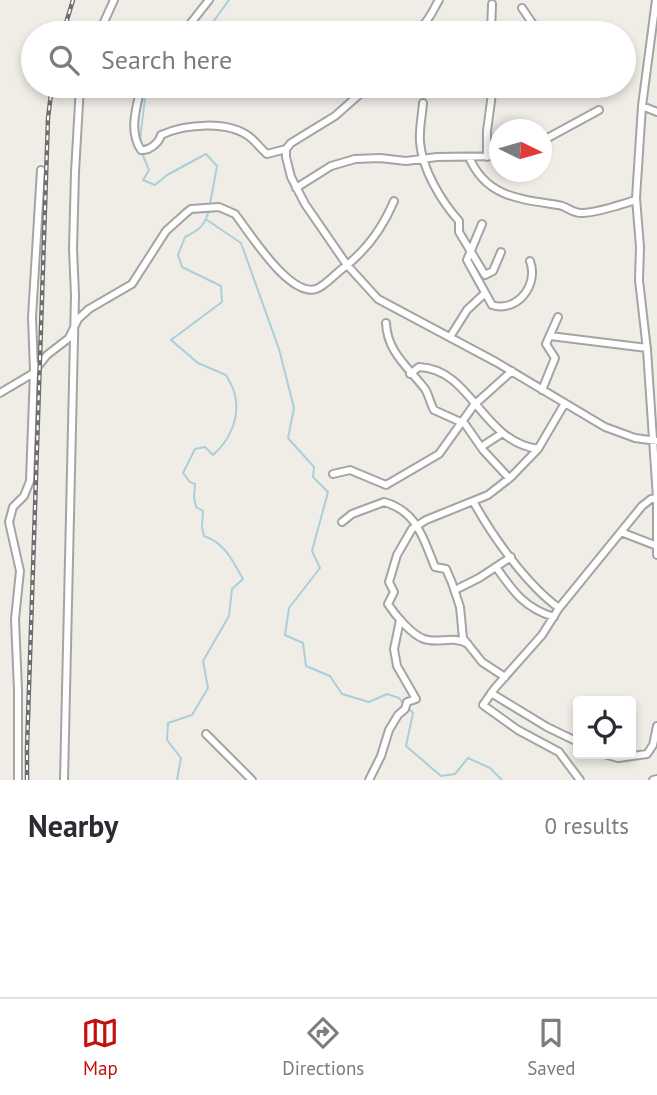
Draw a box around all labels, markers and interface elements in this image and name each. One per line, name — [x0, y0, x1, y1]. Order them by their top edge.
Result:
search box — [21, 21, 636, 98]
icon: search — [45, 41, 83, 79]
text: Search here — [101, 43, 232, 76]
north arrow — [489, 119, 552, 182]
map controls — [573, 696, 636, 759]
button: locate — [573, 696, 636, 759]
text: Nearby — [28, 806, 118, 845]
text: 0 results — [545, 811, 629, 840]
tab: Map — [81, 1014, 119, 1080]
tab: Directions — [282, 1014, 364, 1080]
tab: Saved — [527, 1014, 576, 1080]

